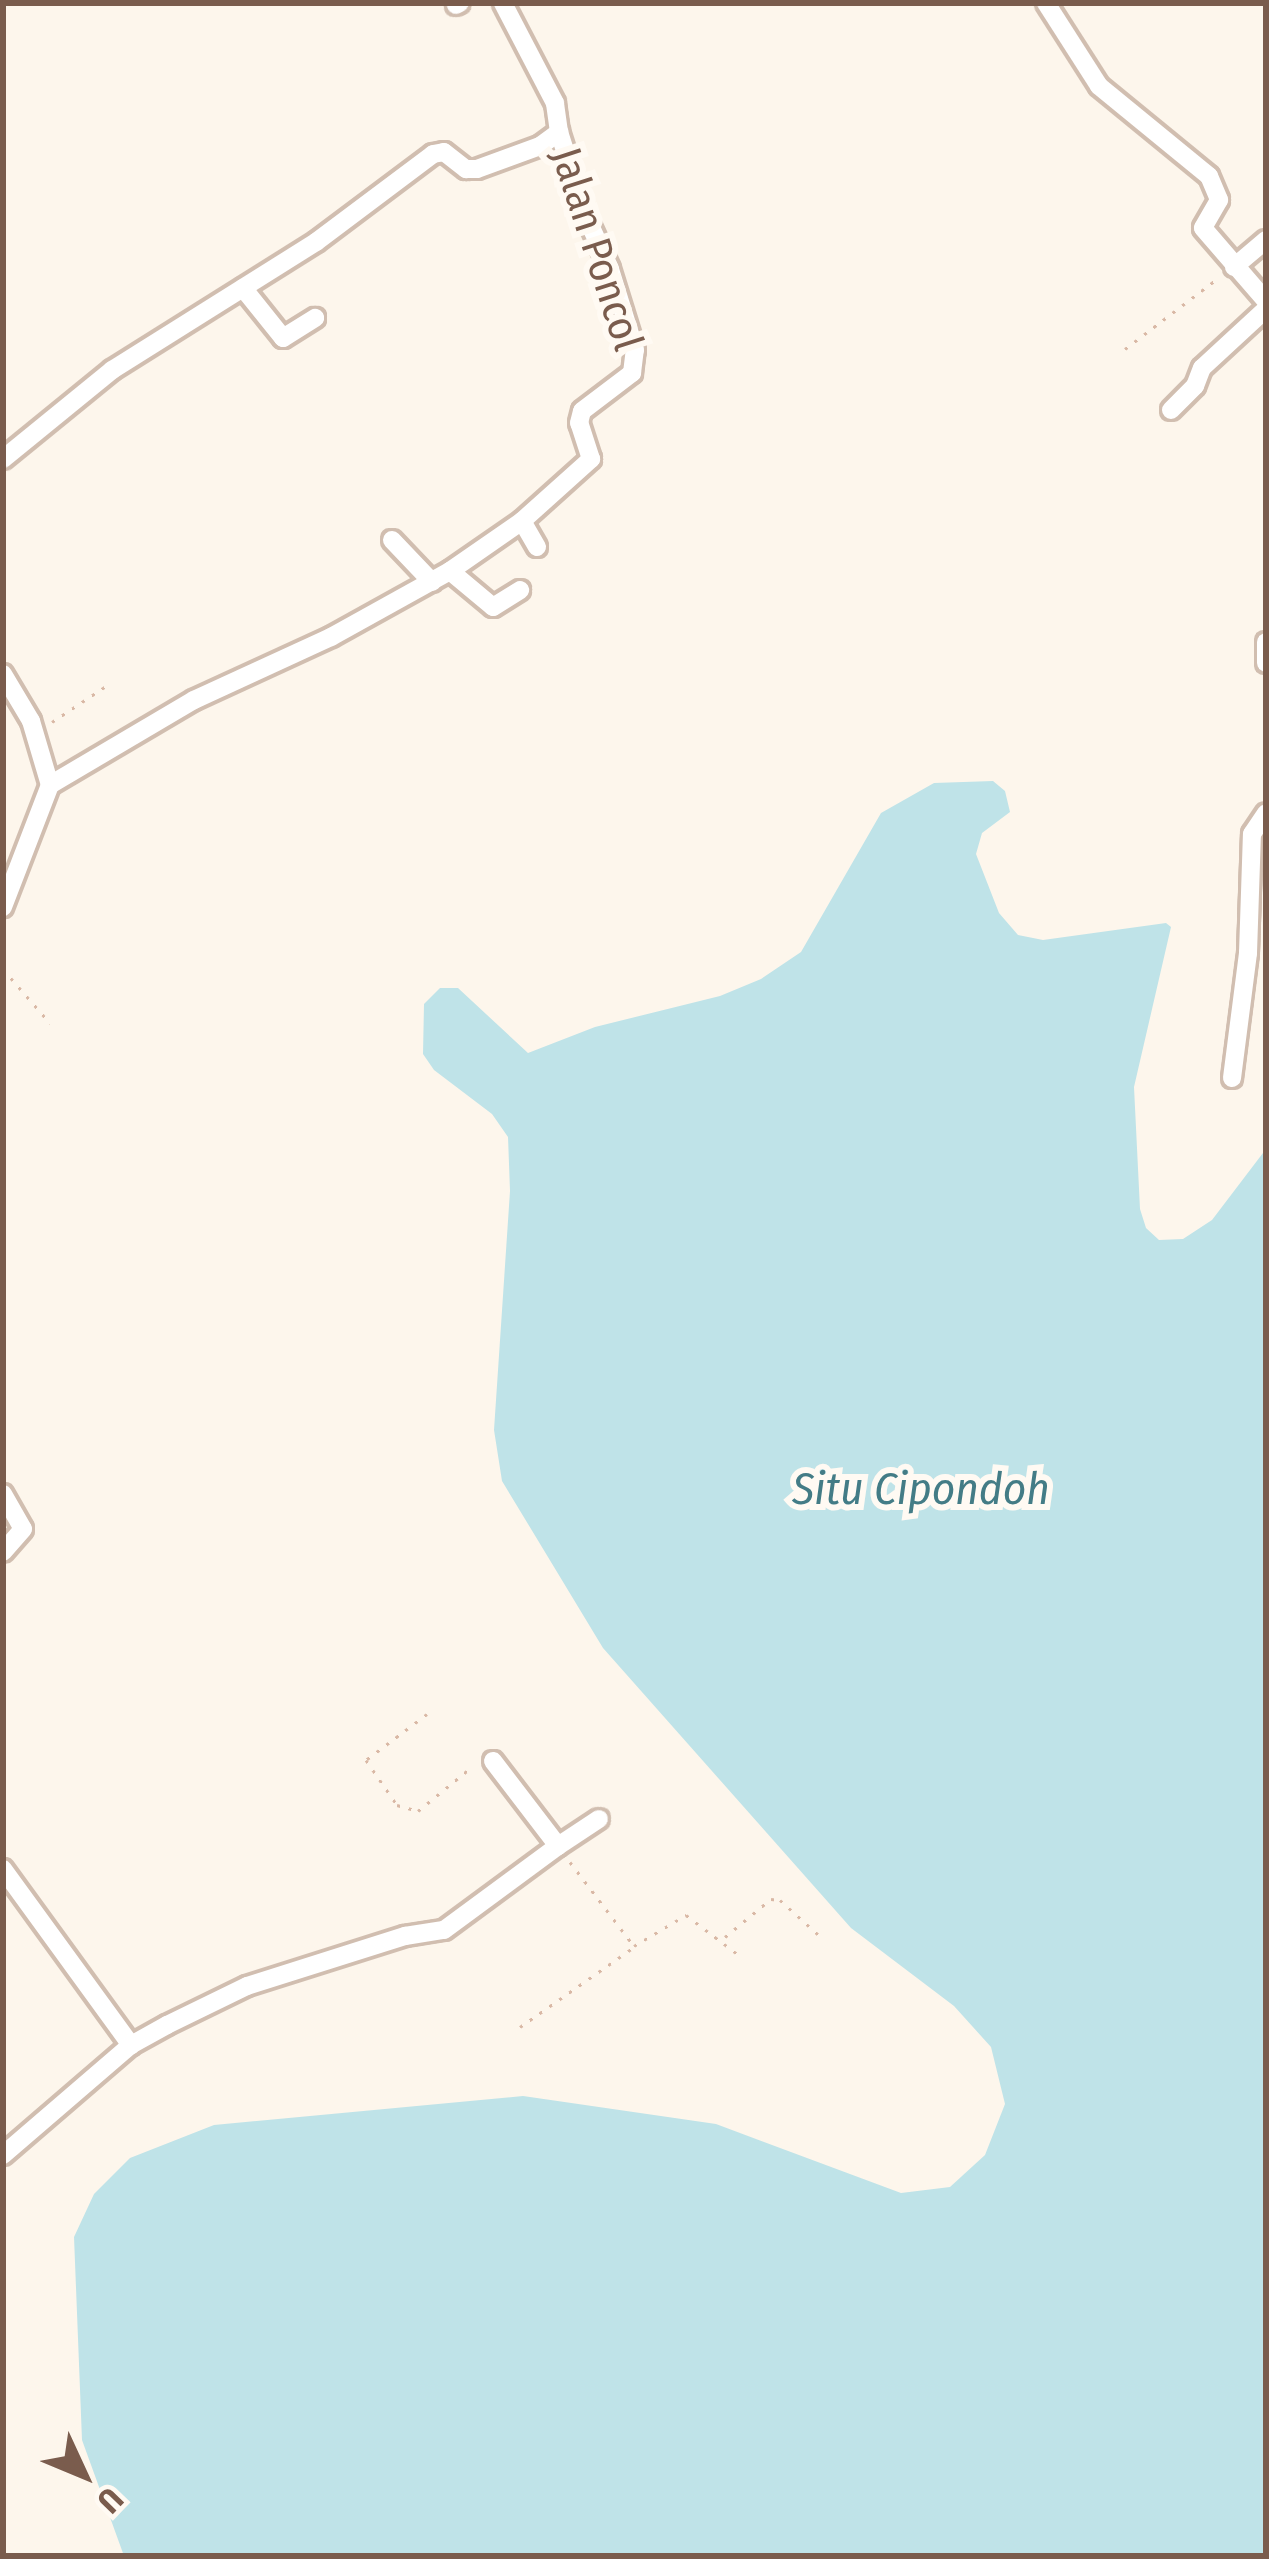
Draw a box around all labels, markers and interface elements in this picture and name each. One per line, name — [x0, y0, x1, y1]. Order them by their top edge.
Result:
street label: Jalan Poncol — [541, 141, 653, 357]
water label: Situ Cipondoh — [792, 1463, 1050, 1517]
north arrow — [24, 2415, 144, 2535]
text: U — [89, 2479, 131, 2521]

